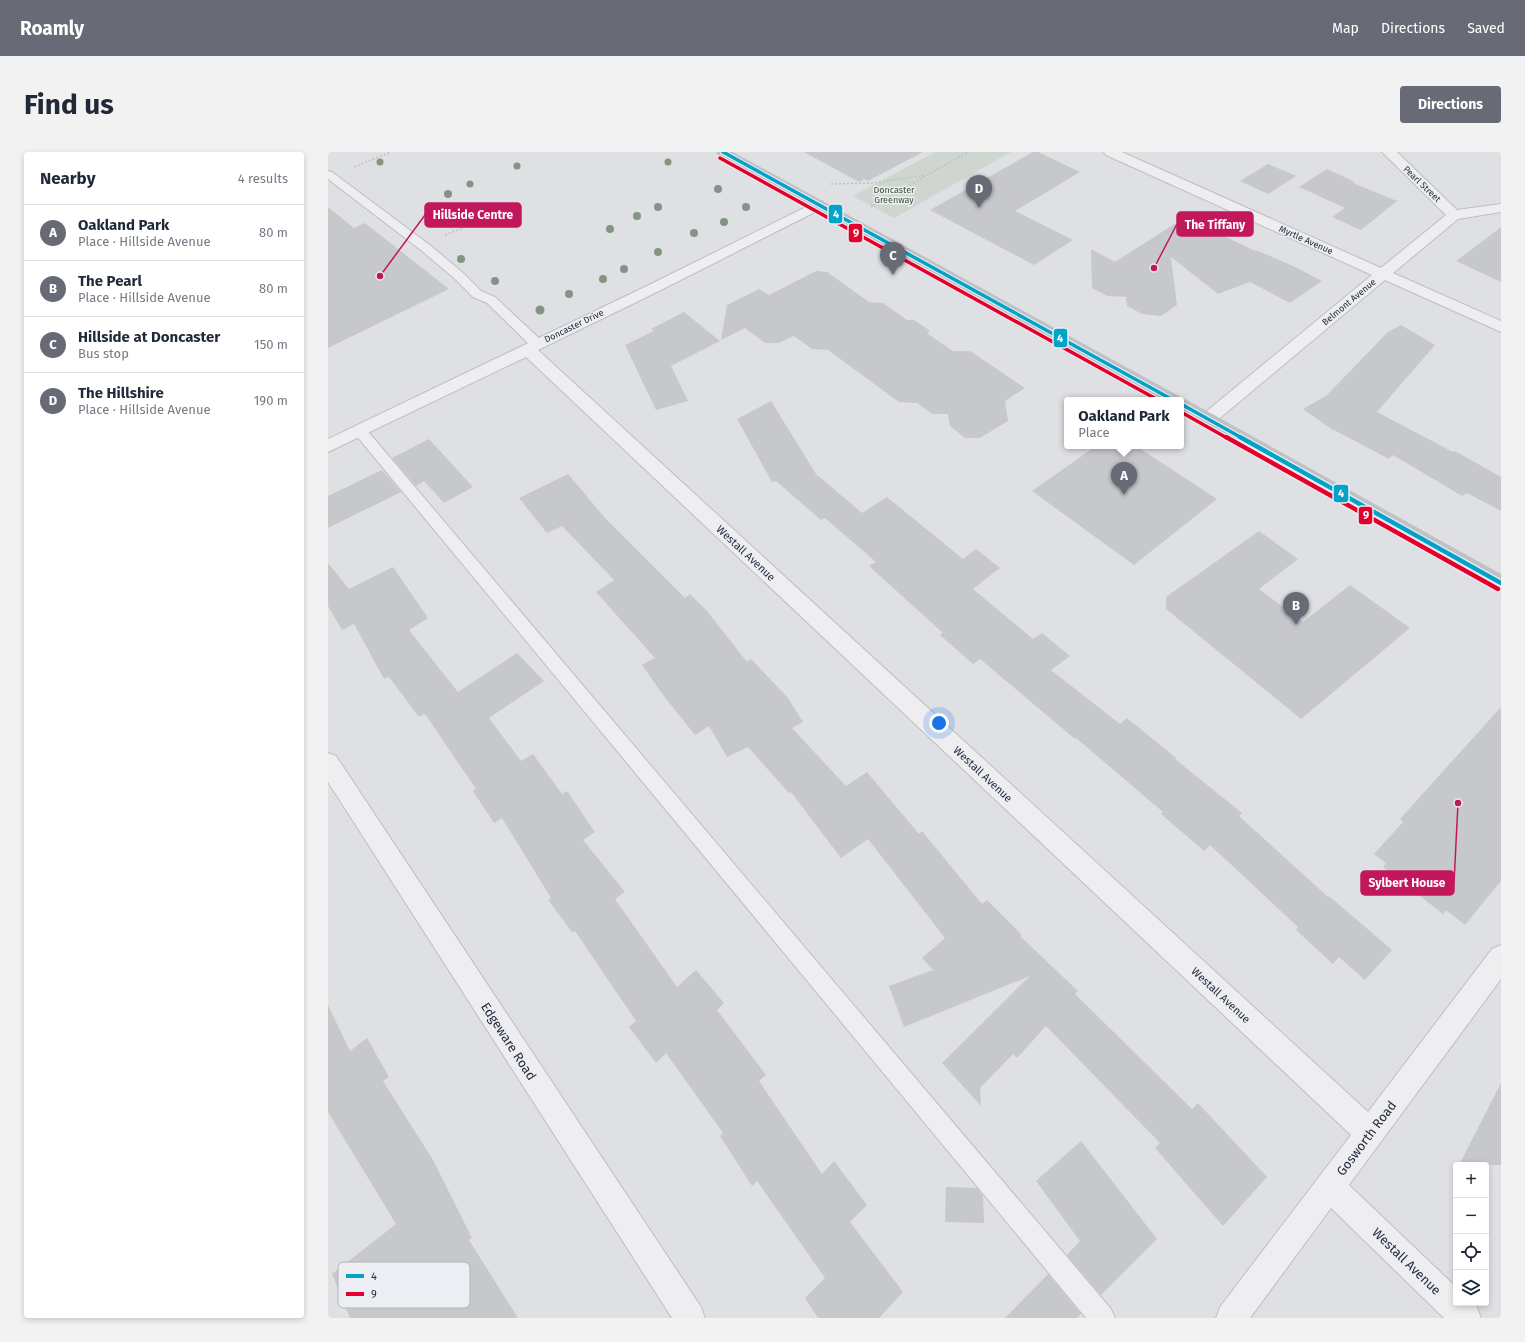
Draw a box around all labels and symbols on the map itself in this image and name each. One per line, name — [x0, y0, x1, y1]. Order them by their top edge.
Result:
street label: Pearl Street — [1401, 164, 1443, 205]
pin: D — [966, 175, 992, 208]
park label: Doncaster Greenway — [873, 185, 915, 205]
callout: Hillside Centre — [425, 203, 521, 227]
line badge: 4 — [828, 204, 843, 224]
text: Hillside Centre — [433, 208, 514, 222]
text: 4 — [833, 208, 839, 221]
callout: The Tiffany — [1177, 212, 1253, 236]
text: The Tiffany — [1185, 218, 1246, 232]
line badge: 9 — [848, 223, 863, 243]
street label: Myrtle Avenue — [1278, 224, 1335, 256]
text: 9 — [853, 227, 859, 240]
pin: C — [880, 242, 906, 275]
street label: Belmont Avenue — [1320, 277, 1378, 327]
street label: Doncaster Drive — [543, 307, 605, 345]
line badge: 4 — [1053, 328, 1068, 348]
text: 4 — [1057, 332, 1063, 345]
pin: A — [1111, 462, 1137, 495]
line badge: 4 — [1333, 484, 1349, 503]
text: 4 — [1338, 487, 1344, 500]
line badge: 9 — [1358, 506, 1373, 525]
text: 9 — [1363, 509, 1369, 522]
street label: Westall Avenue — [714, 523, 778, 584]
pin: B — [1283, 592, 1309, 625]
your location — [929, 713, 949, 733]
street label: Westall Avenue — [951, 744, 1015, 805]
callout: Sylbert House — [1361, 871, 1454, 895]
text: Sylbert House — [1369, 876, 1446, 890]
street label: Westall Avenue — [1189, 965, 1253, 1026]
street label: Edgeware Road — [478, 1000, 539, 1083]
street label: Gosworth Road — [1333, 1098, 1399, 1179]
street label: Westall Avenue — [1369, 1225, 1444, 1298]
legend — [338, 1262, 470, 1308]
text: 4 — [371, 1270, 377, 1283]
text: 9 — [371, 1288, 377, 1301]

